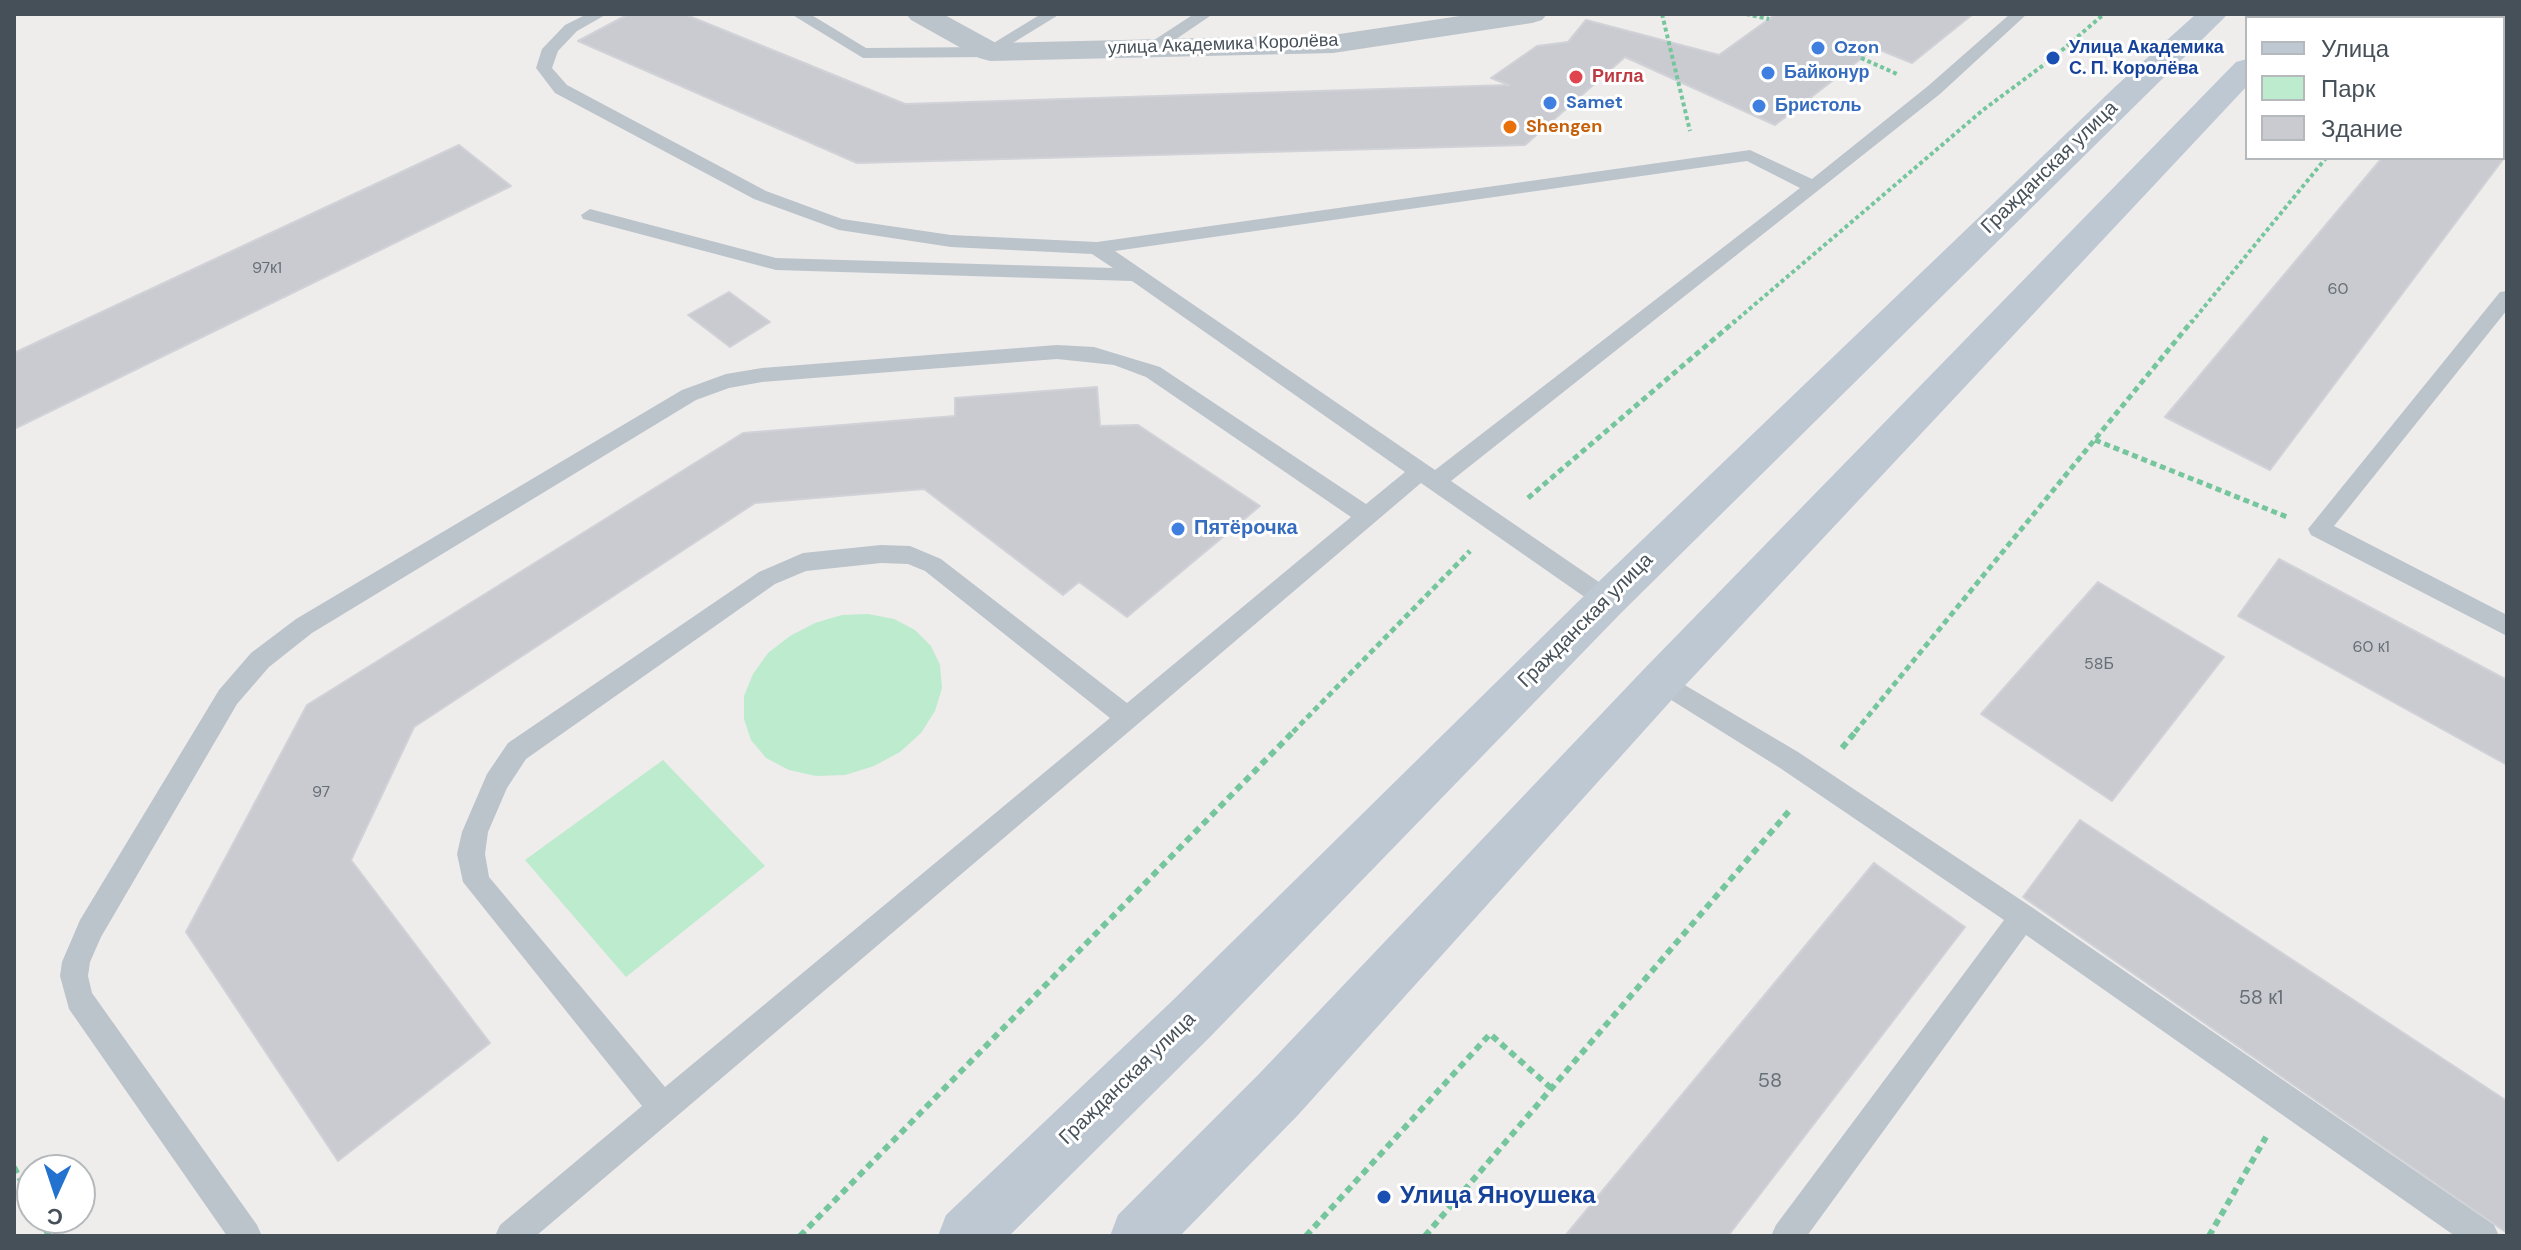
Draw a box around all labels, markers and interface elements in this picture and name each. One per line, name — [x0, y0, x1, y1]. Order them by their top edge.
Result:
legend — [2245, 16, 2505, 160]
street label: улица Академика Королёва — [1107, 30, 1339, 60]
text: Улица — [2321, 33, 2389, 64]
place label: Ozon — [1834, 37, 1879, 59]
place label: Улица Академика С. П. Королёва — [2069, 37, 2224, 80]
marker: Ozon — [1809, 39, 1827, 57]
marker: Улица Академика С. П. Королёва — [2044, 49, 2062, 67]
place label: Байконур — [1784, 62, 1869, 84]
marker: Байконур — [1759, 64, 1777, 82]
place label: Ригла — [1592, 66, 1644, 88]
marker: Ригла — [1567, 68, 1585, 86]
text: Парк — [2321, 73, 2375, 104]
place label: Samet — [1566, 92, 1623, 114]
marker: Samet — [1541, 94, 1559, 112]
place label: Бристоль — [1775, 95, 1862, 117]
marker: Бристоль — [1750, 97, 1768, 115]
street label: Гражданская улица — [1977, 97, 2123, 239]
text: Здание — [2321, 113, 2403, 144]
place label: Shengen — [1526, 116, 1602, 138]
marker: Shengen — [1501, 118, 1519, 136]
house number: 97к1 — [252, 259, 282, 279]
house number: 60 — [2328, 280, 2348, 300]
place label: Пятёрочка — [1194, 517, 1298, 541]
marker: Пятёрочка — [1169, 520, 1187, 538]
street label: Гражданская улица — [1514, 549, 1658, 693]
house number: 60 к1 — [2352, 638, 2390, 658]
house number: 58Б — [2084, 655, 2114, 675]
house number: 97 — [312, 783, 330, 803]
house number: 58 к1 — [2239, 987, 2283, 1011]
street label: Гражданская улица — [1055, 1008, 1201, 1150]
house number: 58 — [1758, 1070, 1782, 1094]
north arrow — [16, 1154, 96, 1234]
place label: Улица Яноушека — [1400, 1183, 1596, 1211]
marker: Улица Яноушека — [1375, 1188, 1393, 1206]
text: С — [46, 1202, 64, 1231]

